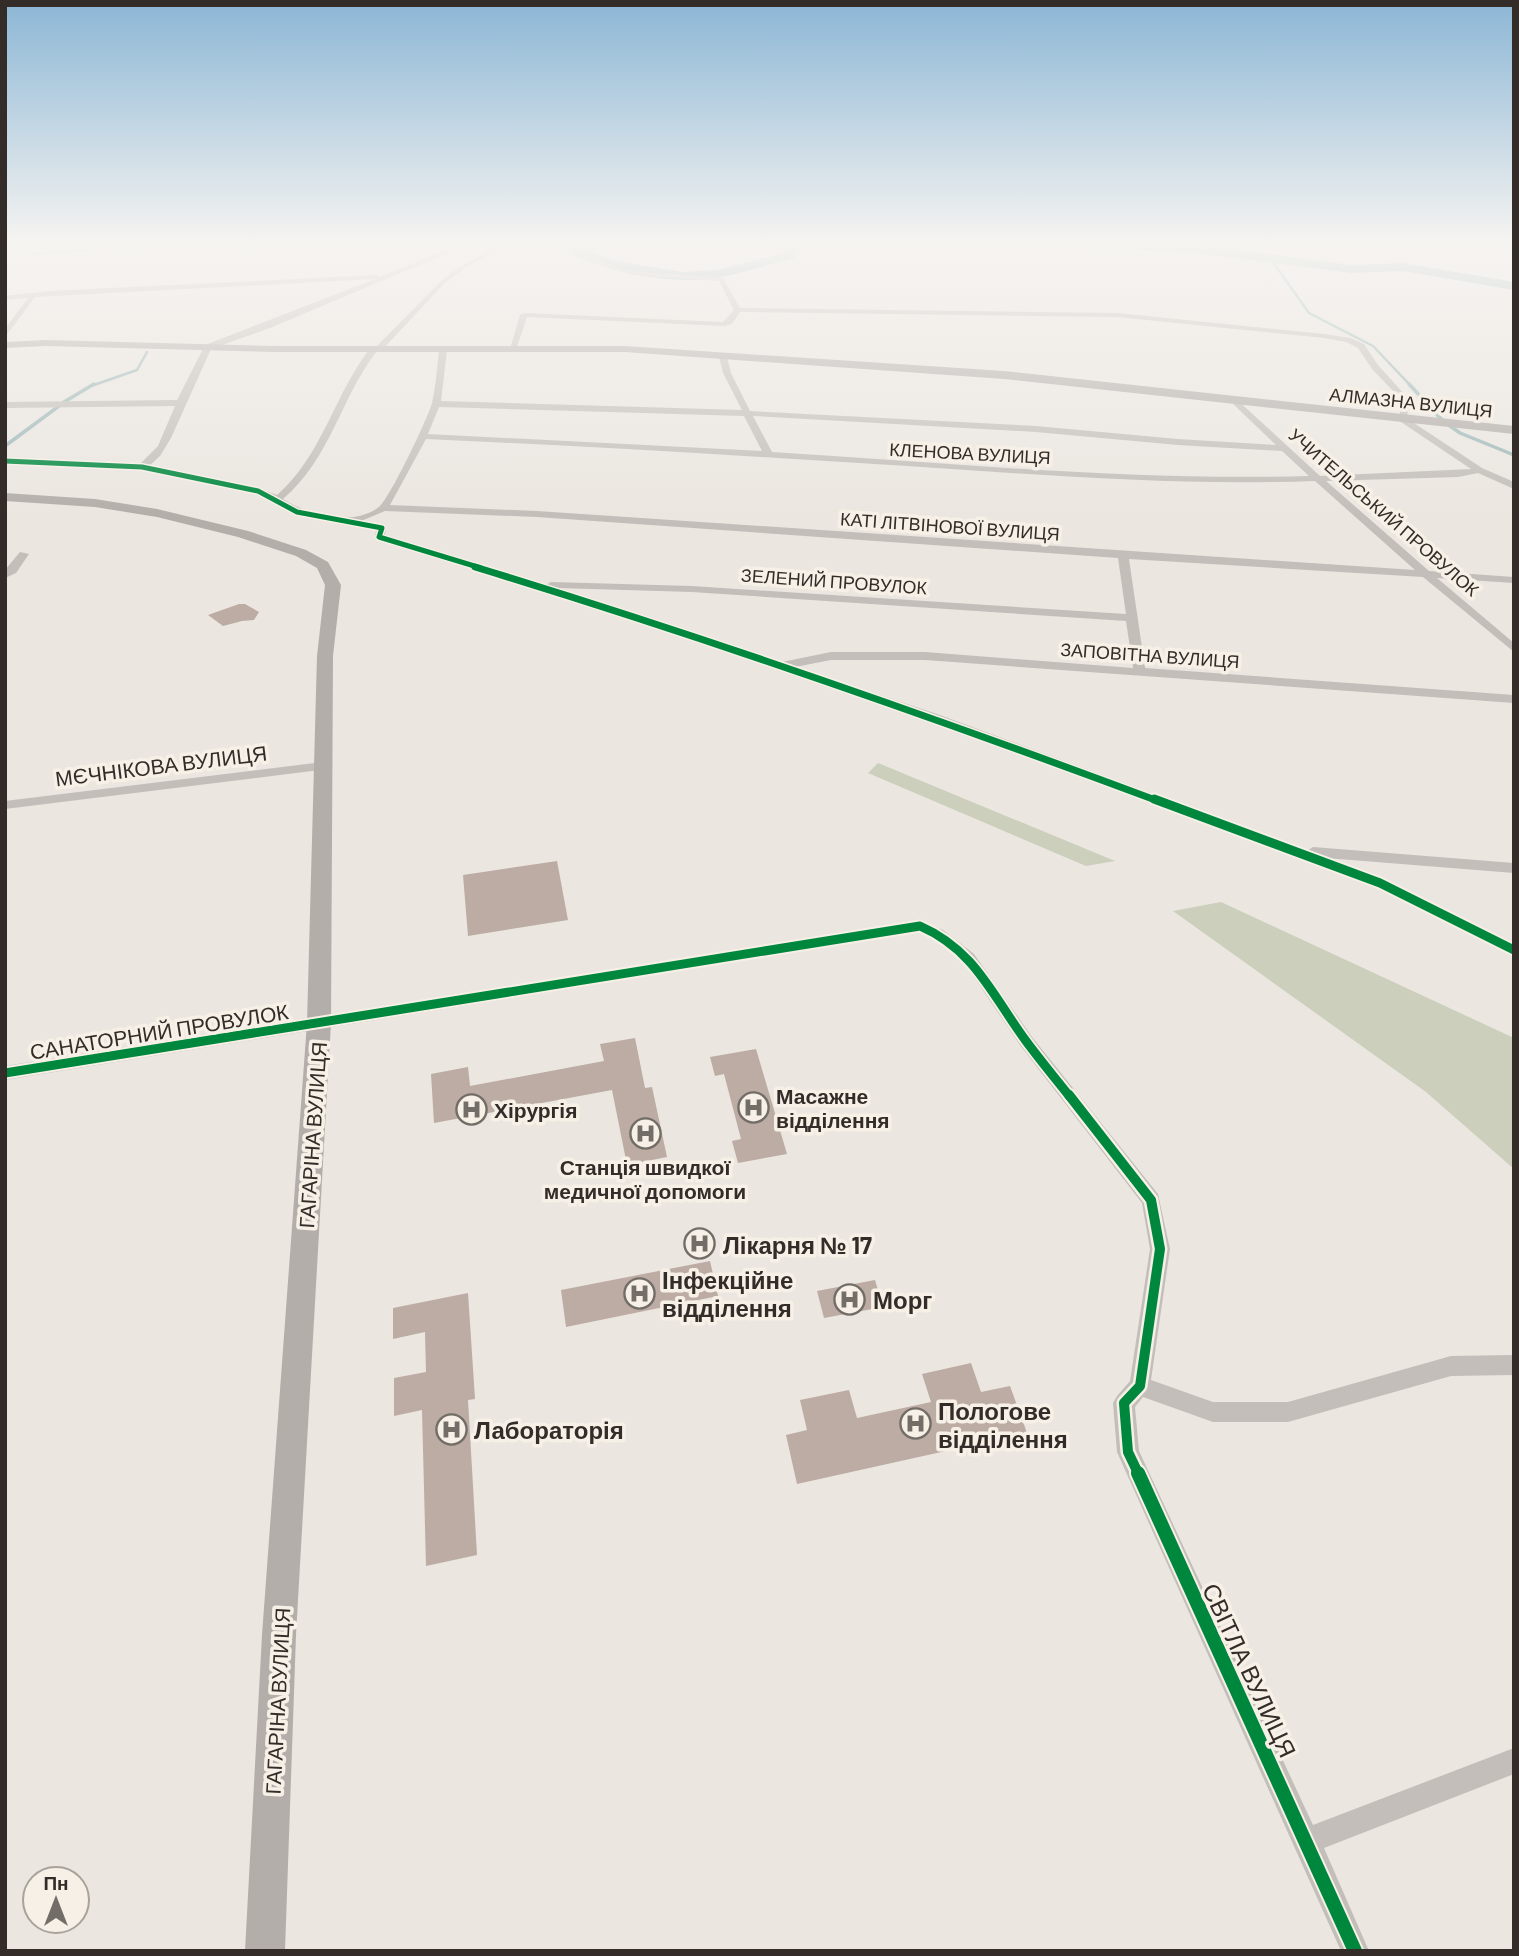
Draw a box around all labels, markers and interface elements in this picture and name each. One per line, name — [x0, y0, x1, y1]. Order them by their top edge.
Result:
street label: АЛМАЗНА ВУЛИЦЯ — [1328, 382, 1494, 422]
street label: УЧИТЕЛЬСЬКИЙ ПРОВУЛОК — [1285, 424, 1484, 601]
street label: КЛЕНОВА ВУЛИЦЯ — [889, 438, 1051, 468]
street label: КАТІ ЛІТВІНОВОЇ ВУЛИЦЯ — [840, 507, 1060, 545]
street label: ЗЕЛЕНИЙ ПРОВУЛОК — [740, 564, 928, 599]
street label: ЗАПОВІТНА ВУЛИЦЯ — [1060, 638, 1240, 672]
street label: МЄЧНІКОВА ВУЛИЦЯ — [54, 740, 268, 790]
street label: САНАТОРНИЙ ПРОВУЛОК — [28, 998, 291, 1064]
street label: ГАГАРІНА ВУЛИЦЯ — [293, 1041, 331, 1229]
place label: Масажне відділення — [776, 1083, 890, 1132]
hospital icon: Масажне відділення — [736, 1090, 770, 1124]
hospital icon: Хірургія — [454, 1092, 488, 1126]
place label: Хірургія — [494, 1097, 577, 1122]
hospital icon: Станція швидкої медичної допомоги — [628, 1117, 662, 1151]
place label: Станція швидкої медичної допомоги — [544, 1154, 746, 1203]
hospital icon: Лікарня № 17 — [683, 1227, 717, 1261]
place label: Лікарня № 17 — [723, 1230, 872, 1259]
place label: Інфекційне відділення — [662, 1265, 793, 1322]
hospital icon: Інфекційне відділення — [622, 1276, 656, 1310]
hospital icon: Морг — [833, 1282, 867, 1316]
place label: Морг — [873, 1285, 932, 1314]
place label: Пологове відділення — [938, 1396, 1068, 1453]
hospital icon: Пологове відділення — [898, 1407, 932, 1441]
hospital icon: Лабораторія — [434, 1412, 468, 1446]
place label: Лабораторія — [474, 1415, 624, 1444]
street label: СВІТЛА ВУЛИЦЯ — [1197, 1578, 1303, 1762]
street label: ГАГАРІНА ВУЛИЦЯ — [260, 1607, 294, 1795]
north arrow — [21, 1865, 91, 1935]
text: Пн — [43, 1871, 69, 1894]

